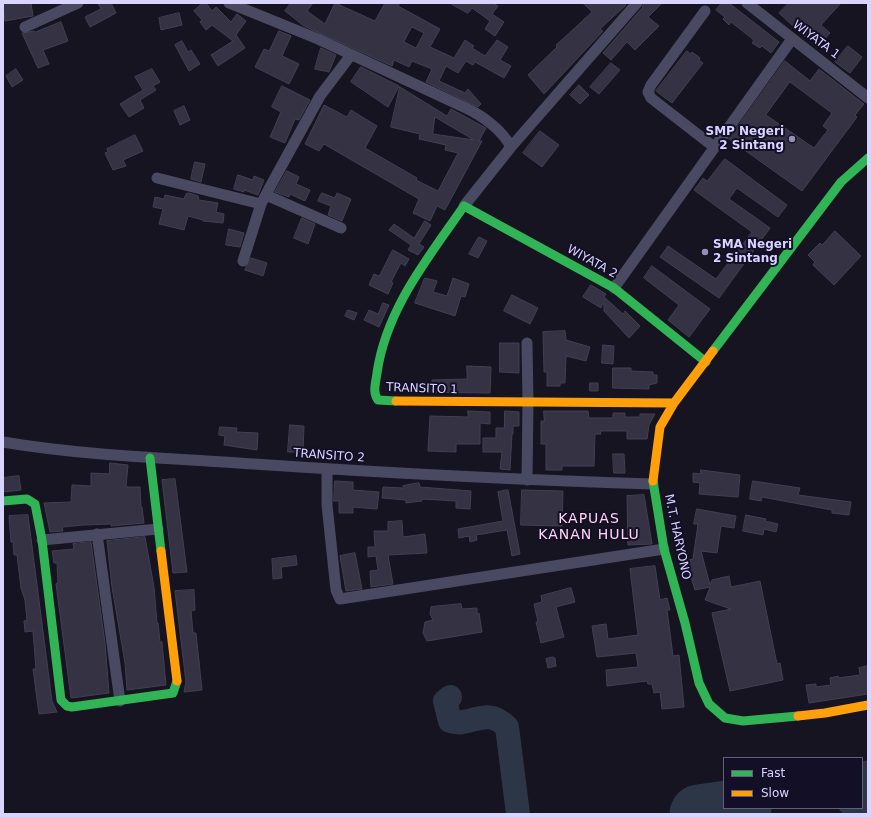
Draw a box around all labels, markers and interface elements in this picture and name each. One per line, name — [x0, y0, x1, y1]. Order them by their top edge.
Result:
street label: WIYATA 1 — [790, 18, 842, 62]
place label: SMP Negeri 2 Sintang — [706, 125, 784, 153]
marker: SMP Negeri 2 Sintang — [787, 134, 797, 144]
place label: SMA Negeri 2 Sintang — [713, 238, 792, 266]
street label: WIYATA 2 — [564, 242, 620, 282]
marker: SMA Negeri 2 Sintang — [700, 247, 710, 257]
street label: TRANSITO 1 — [386, 381, 458, 397]
street label: TRANSITO 2 — [293, 446, 365, 466]
street label: M.T. HARYONO — [661, 493, 693, 581]
district label: KAPUAS KANAN HULU — [538, 511, 640, 544]
legend — [723, 757, 863, 809]
text: Fast — [761, 766, 785, 780]
text: Slow — [761, 786, 789, 800]

